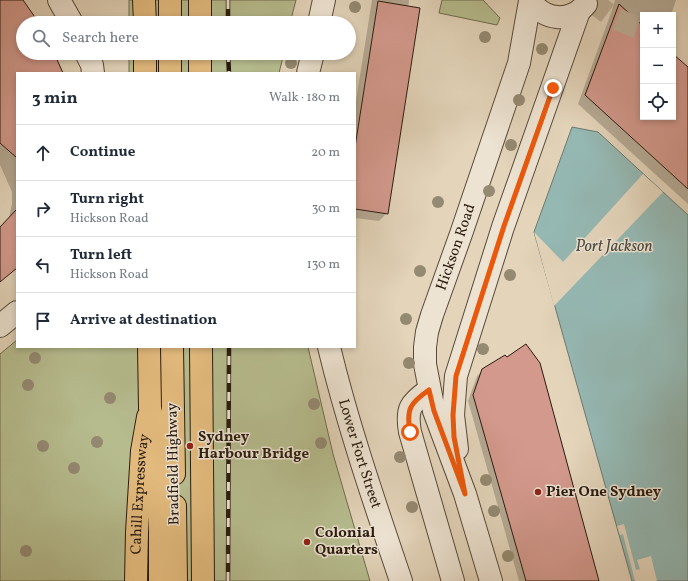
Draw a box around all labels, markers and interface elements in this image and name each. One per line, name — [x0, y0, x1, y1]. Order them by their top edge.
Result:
map controls — [640, 12, 676, 120]
button: + — [640, 12, 676, 48]
search box — [16, 16, 356, 60]
icon: search — [30, 27, 52, 49]
text: Search here — [62, 28, 139, 49]
button: − — [640, 48, 676, 84]
route end — [544, 79, 562, 97]
button: locate — [640, 84, 676, 120]
text: 3 min — [32, 87, 78, 110]
text: Walk · 180 m — [269, 89, 340, 107]
icon: ahead — [32, 142, 54, 164]
text: Continue — [70, 142, 135, 163]
text: 20 m — [311, 144, 340, 162]
text: Turn right — [70, 189, 144, 210]
icon: right — [32, 198, 54, 220]
text: 30 m — [312, 200, 340, 218]
street label: Hickson Road — [431, 201, 481, 294]
text: Hickson Road — [70, 210, 148, 228]
water label: Port Jackson — [575, 236, 653, 258]
text: Turn left — [70, 245, 132, 266]
icon: left — [32, 254, 54, 276]
text: 130 m — [307, 256, 340, 274]
text: Hickson Road — [70, 266, 148, 284]
icon: arrive — [32, 310, 54, 332]
text: Arrive at destination — [70, 310, 217, 331]
street label: Lower Fort Street — [333, 396, 386, 511]
street label: Bradfield Highway — [162, 403, 186, 525]
route start — [401, 423, 419, 441]
place label: Sydney Harbour Bridge — [198, 427, 309, 465]
street label: Cahill Expressway — [126, 432, 155, 555]
marker: Sydney Harbour Bridge — [185, 441, 195, 451]
place label: Pier One Sydney — [546, 482, 662, 503]
marker: Pier One Sydney — [533, 487, 543, 497]
place label: Colonial Quarters — [315, 523, 378, 561]
marker: Colonial Quarters — [302, 537, 312, 547]

